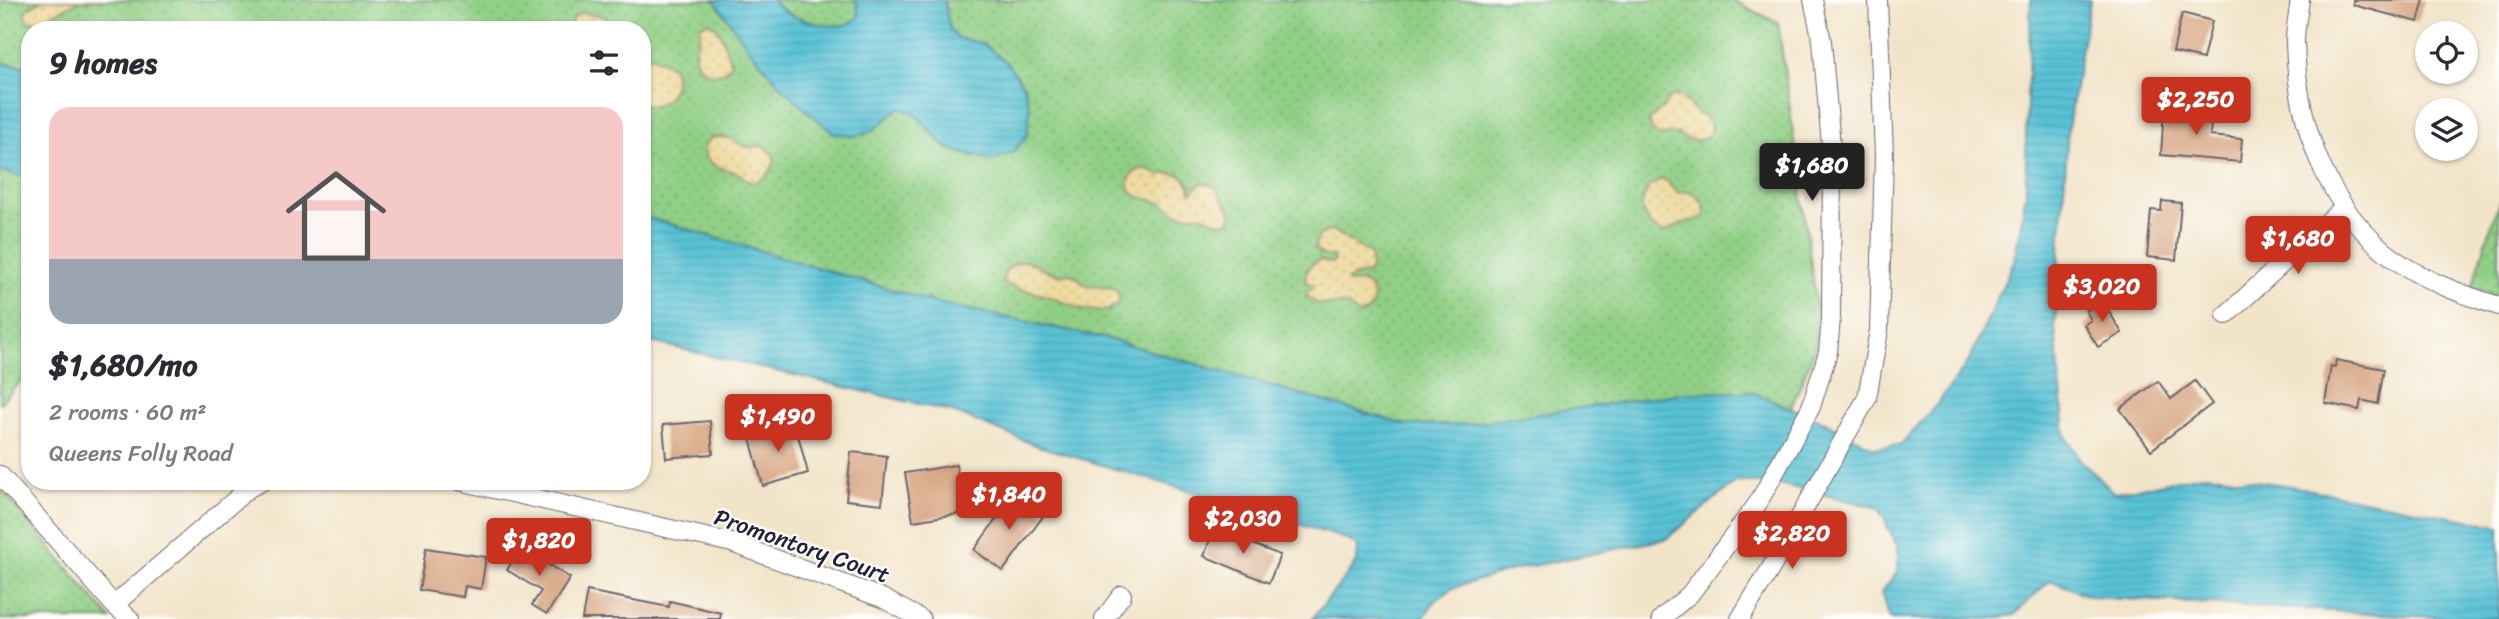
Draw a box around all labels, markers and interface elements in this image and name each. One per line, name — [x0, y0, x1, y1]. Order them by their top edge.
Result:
map controls — [2415, 21, 2478, 161]
button: locate — [2415, 21, 2478, 84]
text: 9 homes — [49, 36, 157, 90]
icon: filters — [585, 44, 623, 82]
pin: $2,250 — [2139, 78, 2253, 137]
text: $2,250 — [2158, 79, 2234, 120]
button: layers — [2415, 98, 2478, 161]
pin: $1,680 — [1755, 144, 1869, 203]
text: $1,680 — [1775, 145, 1849, 186]
icon: home — [273, 153, 399, 279]
pin: $1,680 — [2241, 216, 2355, 276]
text: $1,680 — [2261, 218, 2335, 259]
pin: $3,020 — [2045, 264, 2159, 324]
text: $3,020 — [2064, 266, 2140, 307]
text: $1,680/mo — [49, 338, 197, 392]
text: 2 rooms · 60 m² — [49, 392, 207, 433]
pin: $1,490 — [721, 394, 835, 454]
text: $1,490 — [741, 396, 815, 437]
text: Queens Folly Road — [49, 433, 233, 474]
pin: $1,840 — [952, 472, 1066, 532]
text: $1,840 — [972, 474, 1046, 515]
pin: $2,030 — [1186, 496, 1300, 556]
street label: Promontory Court — [709, 497, 895, 595]
text: $2,030 — [1205, 498, 1281, 539]
pin: $2,820 — [1735, 512, 1849, 571]
text: $2,820 — [1754, 513, 1830, 554]
pin: $1,820 — [482, 518, 596, 578]
text: $1,820 — [502, 520, 576, 561]

